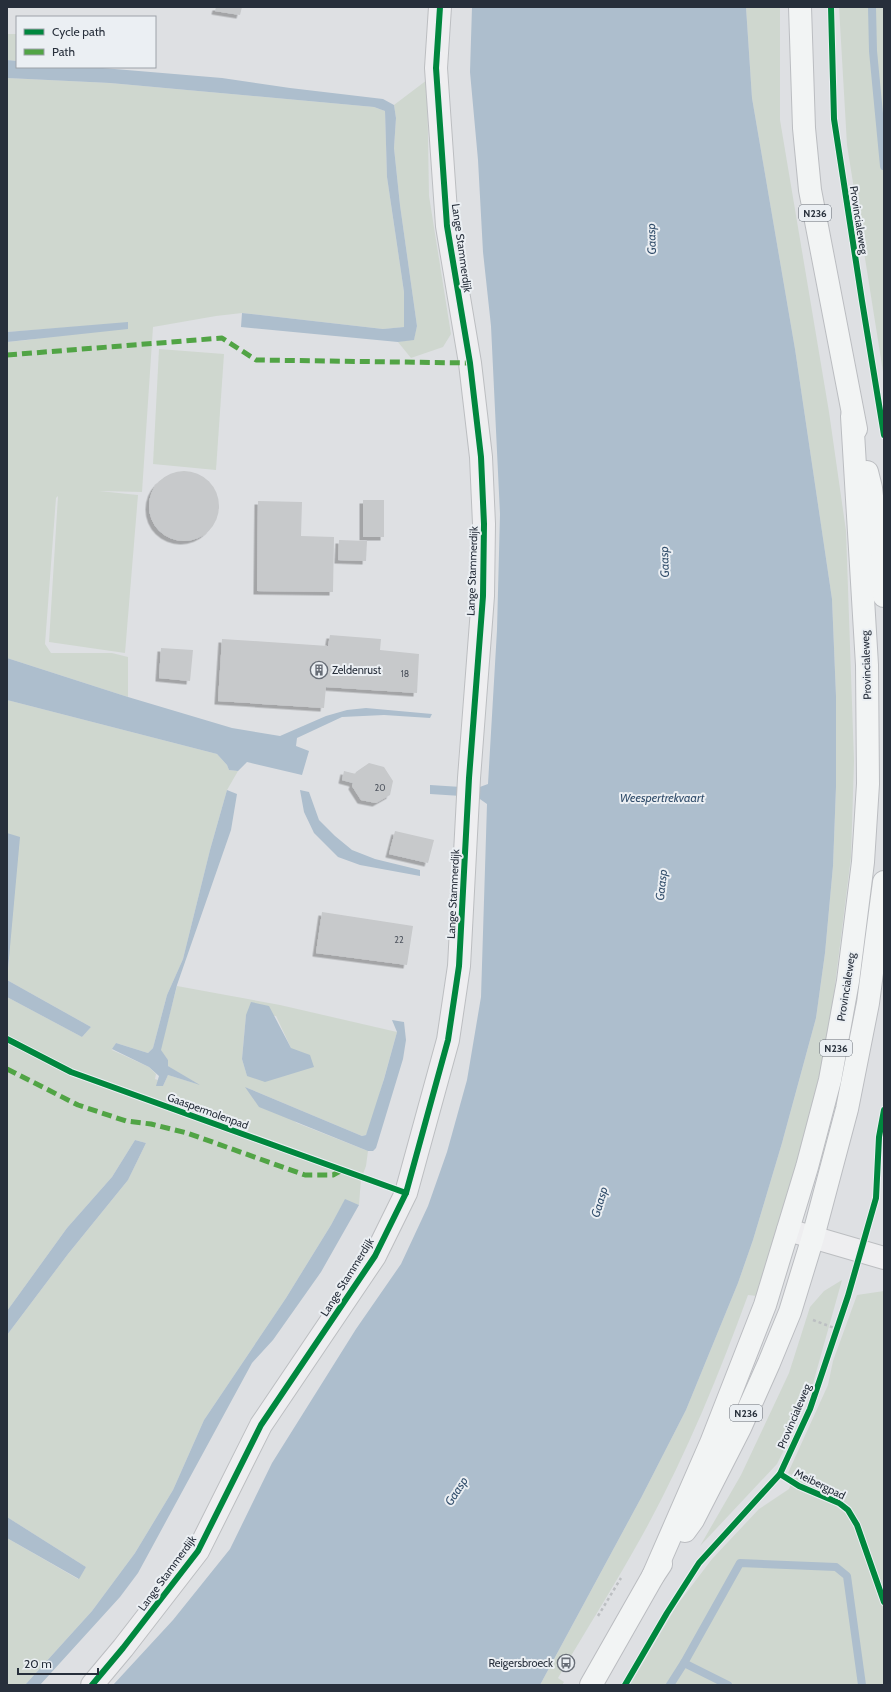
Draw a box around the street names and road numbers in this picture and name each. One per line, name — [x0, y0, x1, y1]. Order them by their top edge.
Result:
street label: Provincialeweg — [847, 185, 871, 256]
street label: Lange Stammerdijk — [449, 203, 475, 293]
road number: N236 — [799, 205, 831, 221]
street label: Lange Stammerdijk — [463, 526, 481, 616]
street label: Provincialeweg — [858, 630, 874, 700]
street label: Lange Stammerdijk — [444, 849, 462, 939]
street label: Provincialeweg — [834, 951, 858, 1022]
road number: N236 — [820, 1040, 852, 1056]
street label: Gaaspermolenpad — [166, 1090, 250, 1132]
street label: Lange Stammerdijk — [317, 1235, 377, 1319]
street label: Provincialeweg — [774, 1381, 814, 1451]
road number: N236 — [730, 1405, 762, 1421]
street label: Meibergpad — [792, 1466, 848, 1502]
street label: Lange Stammerdijk — [135, 1533, 199, 1613]

